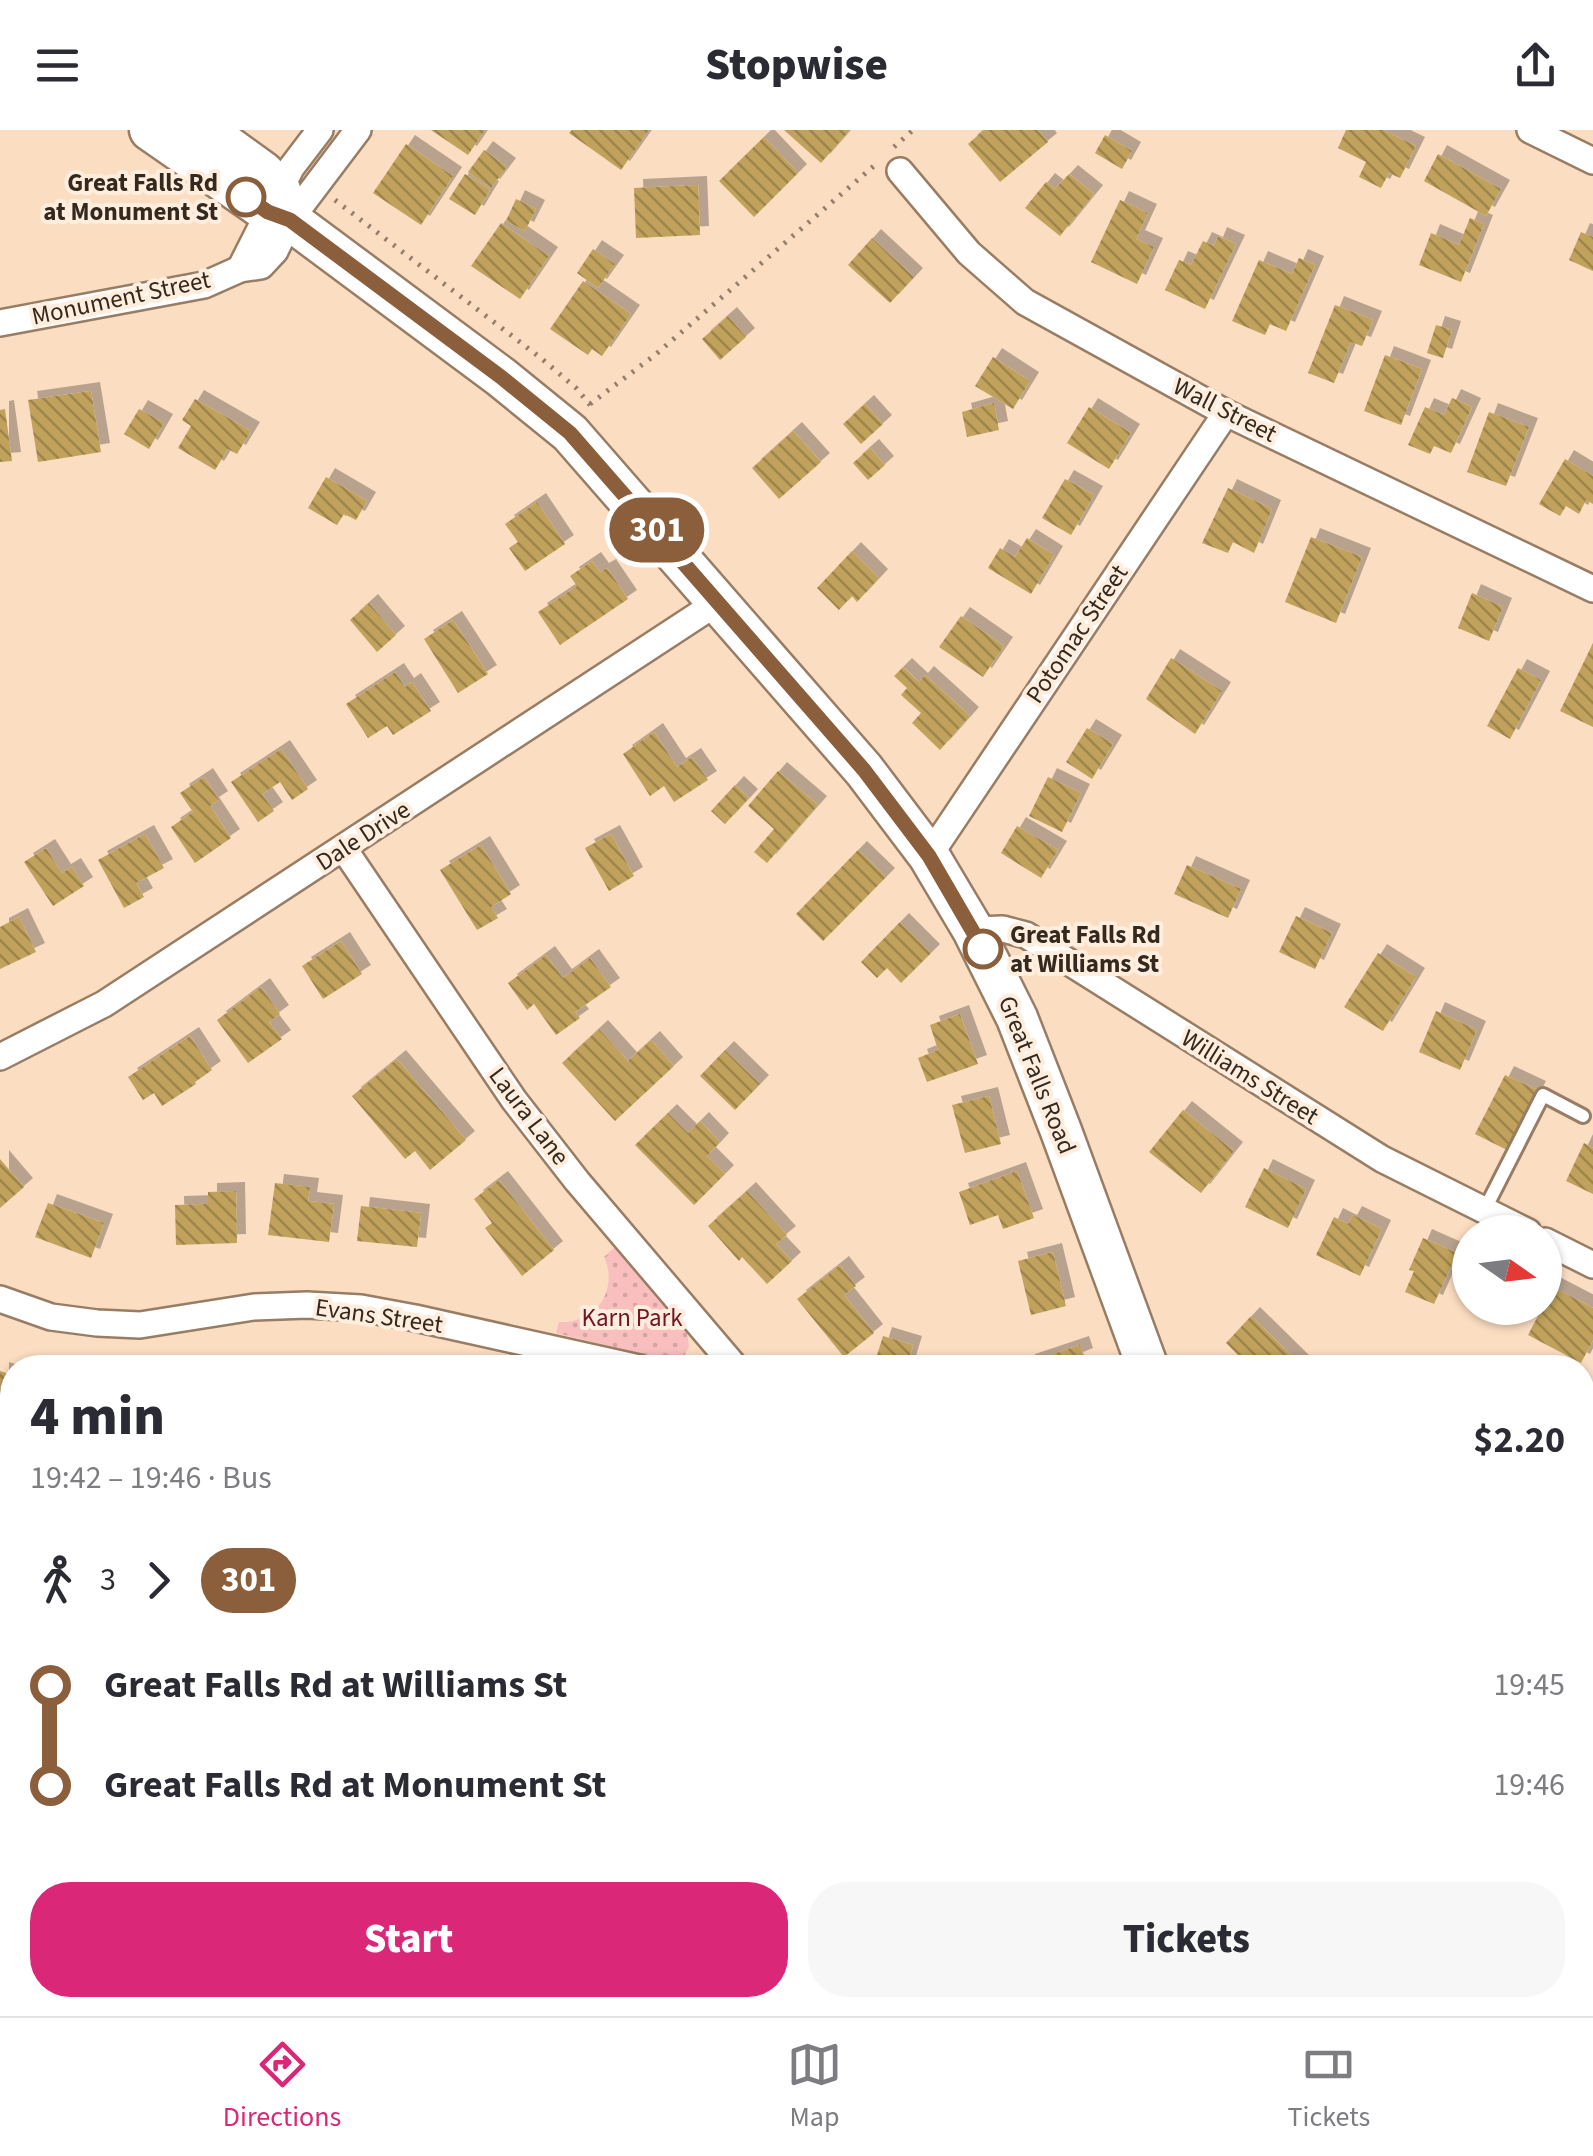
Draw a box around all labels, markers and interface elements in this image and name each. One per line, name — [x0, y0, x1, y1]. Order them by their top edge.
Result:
text: Stopwise — [705, 33, 888, 97]
icon: menu — [30, 38, 85, 93]
icon: share — [1508, 38, 1563, 93]
place label: Great Falls Rd at Monument St — [43, 165, 218, 230]
marker: Great Falls Rd at Monument St — [227, 178, 265, 216]
street label: Monument Street — [28, 261, 214, 335]
street label: Wall Street — [1167, 368, 1284, 452]
line badge: 301 — [600, 498, 714, 562]
text: 301 — [629, 505, 685, 555]
street label: Potomac Street — [1017, 557, 1137, 711]
street label: Dale Drive — [309, 792, 417, 880]
place label: Great Falls Rd at Williams St — [1010, 917, 1161, 982]
marker: Great Falls Rd at Williams St — [964, 930, 1002, 968]
street label: Great Falls Road — [989, 991, 1085, 1159]
street label: Williams Street — [1174, 1020, 1326, 1134]
street label: Laura Lane — [480, 1059, 578, 1173]
north arrow — [1452, 1215, 1562, 1325]
map controls — [1452, 1215, 1562, 1325]
street label: Evans Street — [313, 1289, 446, 1343]
park label: Karn Park — [581, 1300, 683, 1336]
text: 4 min — [30, 1378, 165, 1456]
text: $2.20 — [1473, 1413, 1565, 1467]
text: 19:42 – 19:46 · Bus — [30, 1455, 272, 1501]
icon: walk — [30, 1553, 85, 1608]
icon: forward — [131, 1553, 186, 1608]
text: 301 — [221, 1555, 276, 1605]
text: 3 — [100, 1557, 116, 1603]
text: Great Falls Rd at Williams St — [104, 1658, 567, 1712]
text: 19:45 — [1493, 1662, 1565, 1708]
text: Great Falls Rd at Monument St — [104, 1758, 606, 1812]
text: 19:46 — [1493, 1762, 1565, 1808]
button: Start — [30, 1882, 788, 1997]
button: Tickets — [808, 1882, 1565, 1997]
tab: Directions — [223, 2037, 341, 2137]
tab: Map — [787, 2037, 842, 2137]
tab: Tickets — [1288, 2037, 1370, 2137]

